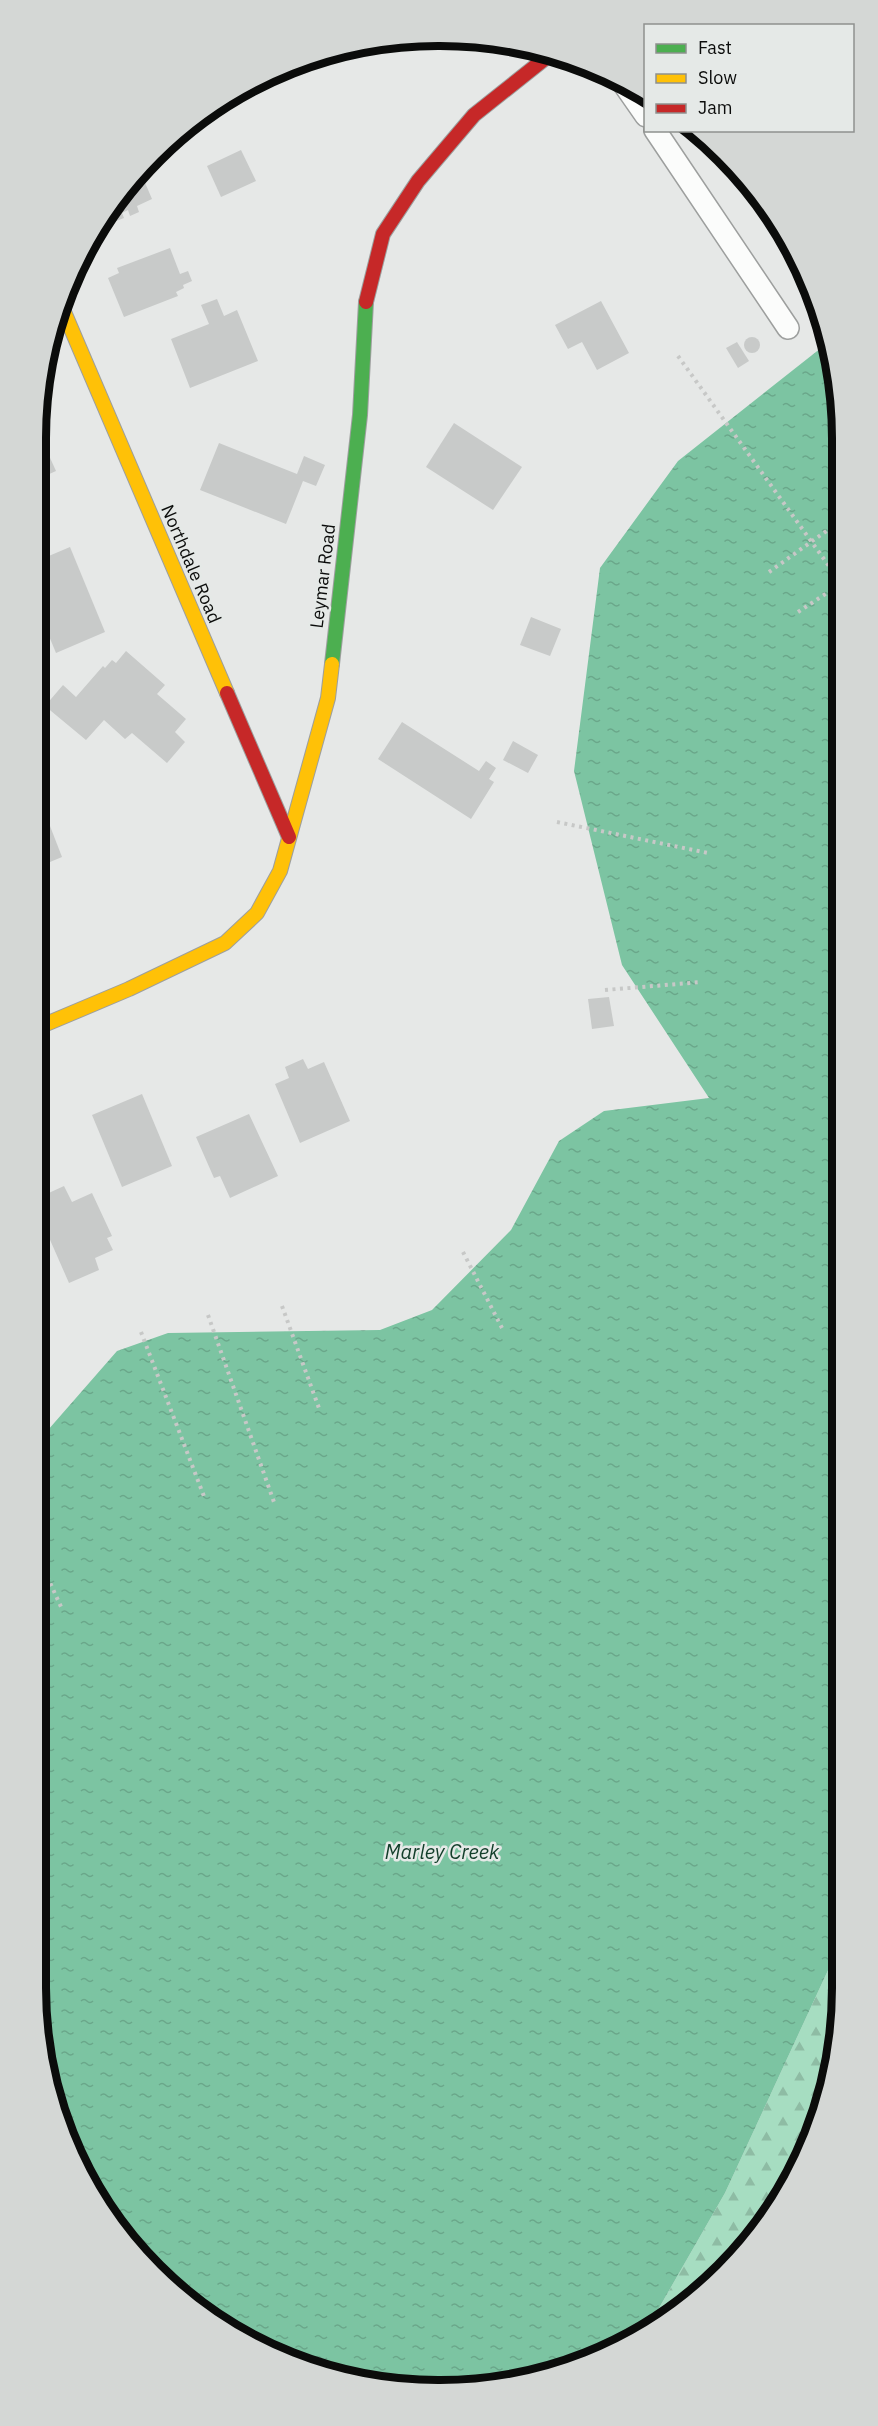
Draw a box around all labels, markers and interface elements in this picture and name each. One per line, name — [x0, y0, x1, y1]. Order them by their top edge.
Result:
legend — [644, 24, 854, 132]
text: Fast — [698, 36, 732, 59]
text: Slow — [698, 66, 737, 89]
text: Jam — [698, 96, 733, 119]
street label: Northdale Road — [156, 501, 227, 627]
street label: Leymar Road — [305, 522, 340, 630]
water label: Marley Creek — [385, 1838, 500, 1865]

